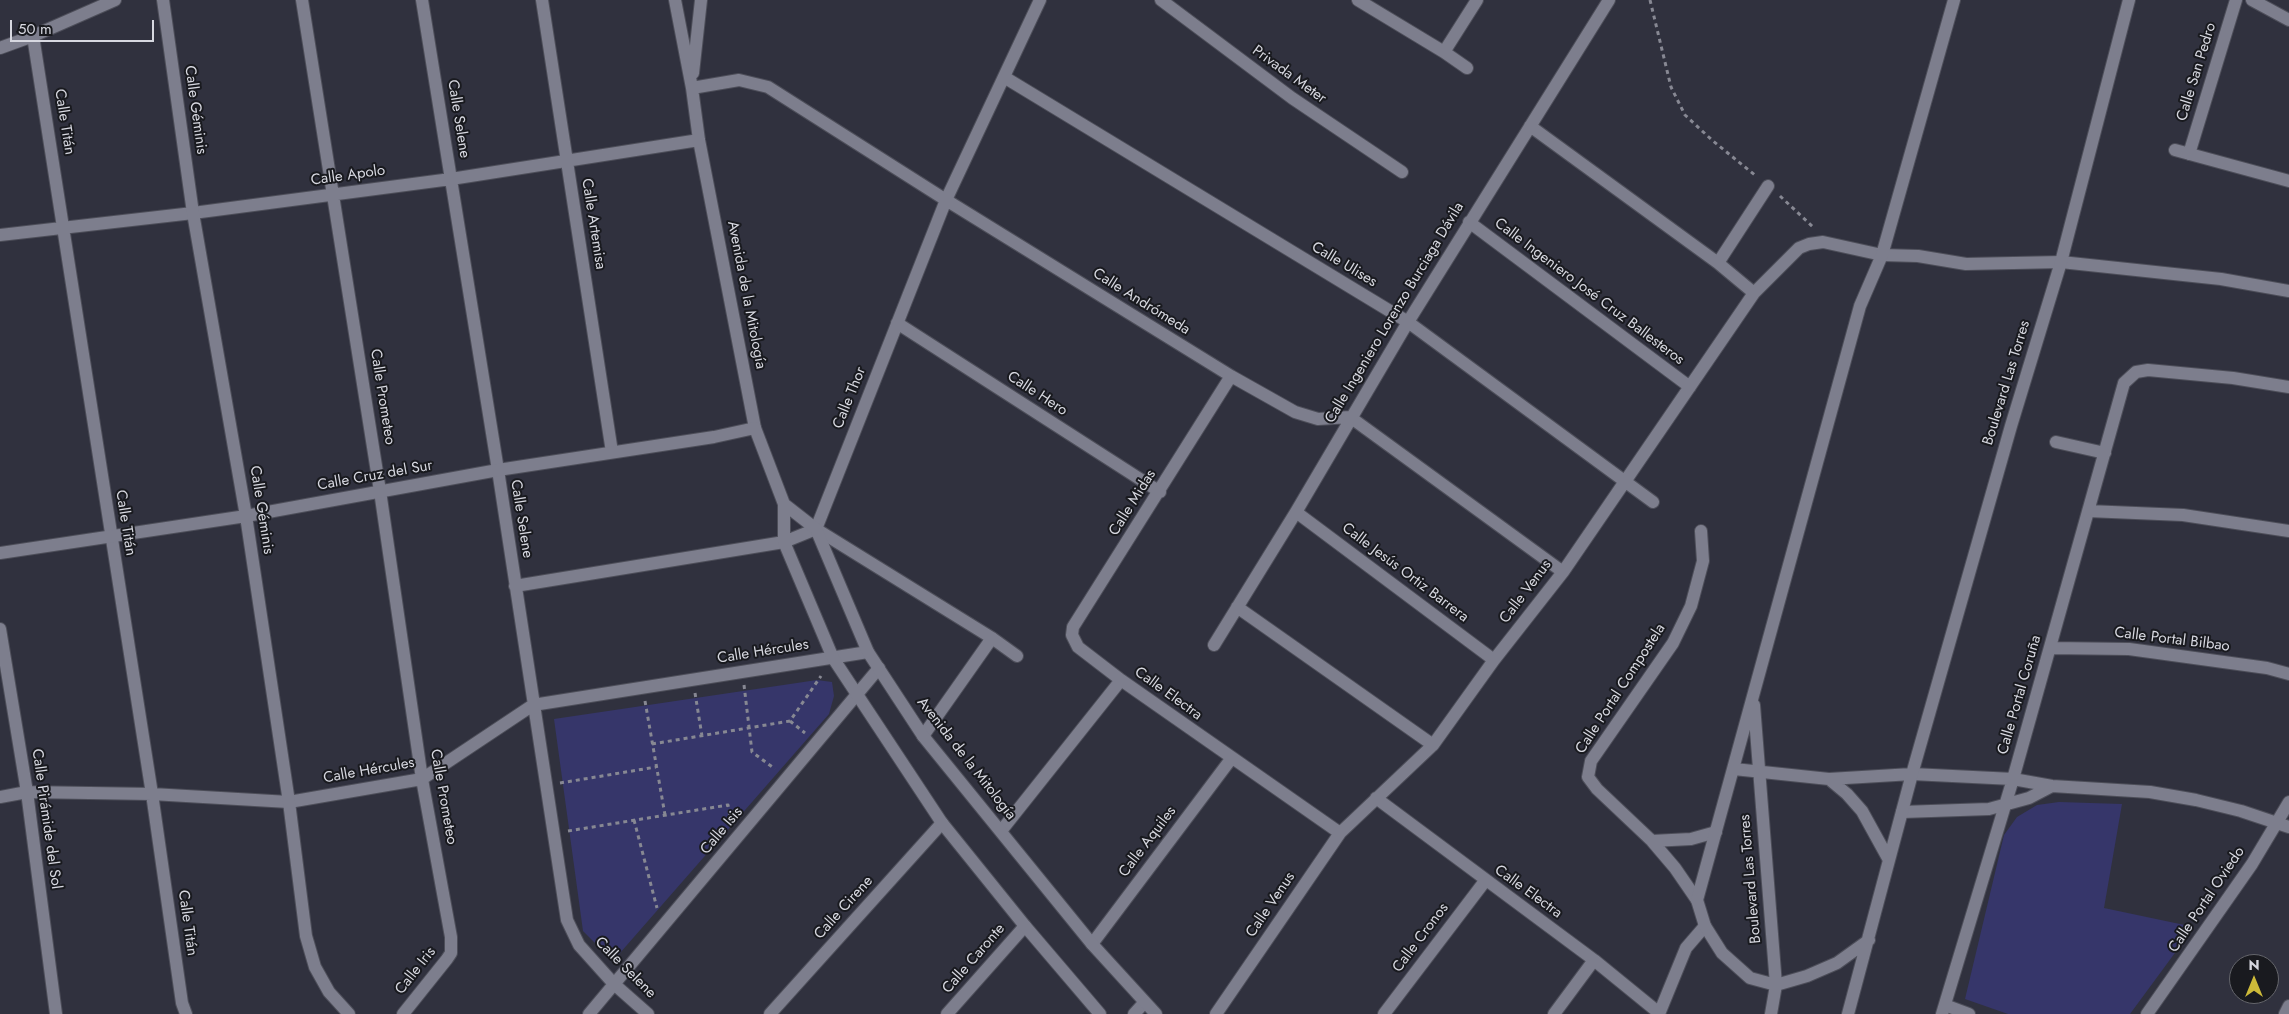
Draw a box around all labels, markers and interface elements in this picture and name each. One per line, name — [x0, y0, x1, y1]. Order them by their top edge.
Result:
scale bar — [12, 10, 156, 42]
text: 50 m — [18, 18, 52, 40]
street label: Calle San Pedro — [2174, 21, 2220, 123]
street label: Privada Meter — [1248, 42, 1330, 108]
street label: Calle Géminis — [180, 64, 210, 156]
street label: Calle Selene — [443, 78, 473, 160]
street label: Calle Titán — [50, 88, 78, 156]
street label: Calle Apolo — [310, 162, 386, 190]
street label: Calle Artemisa — [577, 177, 609, 271]
street label: Calle Ingeniero Lorenzo Burciaga Dávila — [1322, 199, 1468, 427]
street label: Calle Ingeniero José Cruz Ballesteros — [1491, 215, 1687, 369]
street label: Avenida de la Mitología — [723, 219, 769, 371]
street label: Calle Ulises — [1308, 238, 1380, 292]
street label: Calle Andrómeda — [1089, 265, 1193, 339]
street label: Boulevard Las Torres — [1979, 318, 2035, 448]
street label: Calle Prometeo — [366, 348, 398, 446]
street label: Calle Thor — [830, 365, 870, 431]
street label: Calle Hero — [1004, 368, 1070, 420]
street label: Calle Cruz del Sur — [316, 457, 434, 495]
street label: Calle Géminis — [245, 464, 277, 556]
street label: Calle Midas — [1106, 467, 1160, 539]
street label: Calle Selene — [506, 478, 536, 560]
street label: Calle Titán — [111, 489, 139, 557]
street label: Calle Jesús Ortiz Barrera — [1338, 519, 1472, 627]
street label: Calle Venus — [1496, 557, 1556, 627]
street label: Calle Portal Compostela — [1572, 621, 1670, 757]
street label: Calle Portal Bilbao — [2113, 624, 2231, 656]
street label: Calle Portal Coruña — [1994, 633, 2046, 757]
street label: Calle Hércules — [716, 636, 810, 668]
street label: Calle Electra — [1131, 663, 1205, 725]
street label: Avenida de la Mitología — [913, 694, 1019, 824]
street label: Calle Pirámide del Sol — [27, 748, 65, 890]
street label: Calle Prometeo — [426, 748, 460, 846]
street label: Calle Hércules — [322, 754, 416, 788]
street label: Calle Aquiles — [1116, 803, 1180, 881]
street label: Calle Isis — [697, 804, 747, 858]
street label: Boulevard Las Torres — [1736, 814, 1766, 944]
street label: Calle Portal Oviedo — [2165, 844, 2249, 956]
street label: Calle Electra — [1491, 861, 1565, 923]
street label: Calle Venus — [1243, 869, 1299, 941]
street label: Calle Cirene — [811, 873, 877, 943]
street label: Calle Titán — [173, 889, 201, 957]
street label: Calle Cronos — [1389, 900, 1453, 976]
street label: Calle Caronte — [939, 920, 1009, 998]
street label: Calle Selene — [591, 934, 659, 1002]
street label: Calle Iris — [392, 944, 440, 998]
north arrow — [2229, 954, 2279, 1004]
text: N — [2248, 955, 2260, 975]

